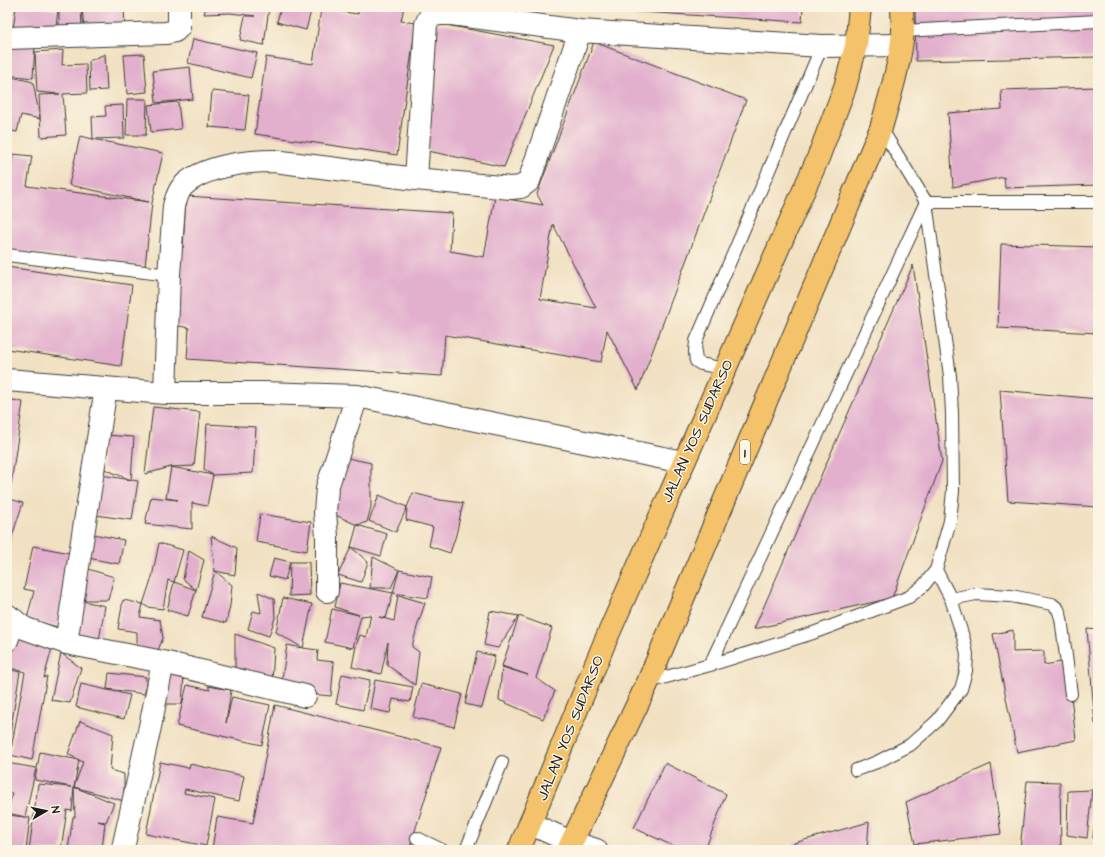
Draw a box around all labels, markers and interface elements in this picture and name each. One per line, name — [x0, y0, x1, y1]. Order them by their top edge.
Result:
street label: JALAN YOS SUDARSO — [656, 356, 738, 506]
road number: 1 — [740, 440, 750, 464]
street label: JALAN YOS SUDARSO — [532, 653, 609, 804]
north arrow — [26, 791, 66, 831]
text: N — [47, 805, 63, 814]

